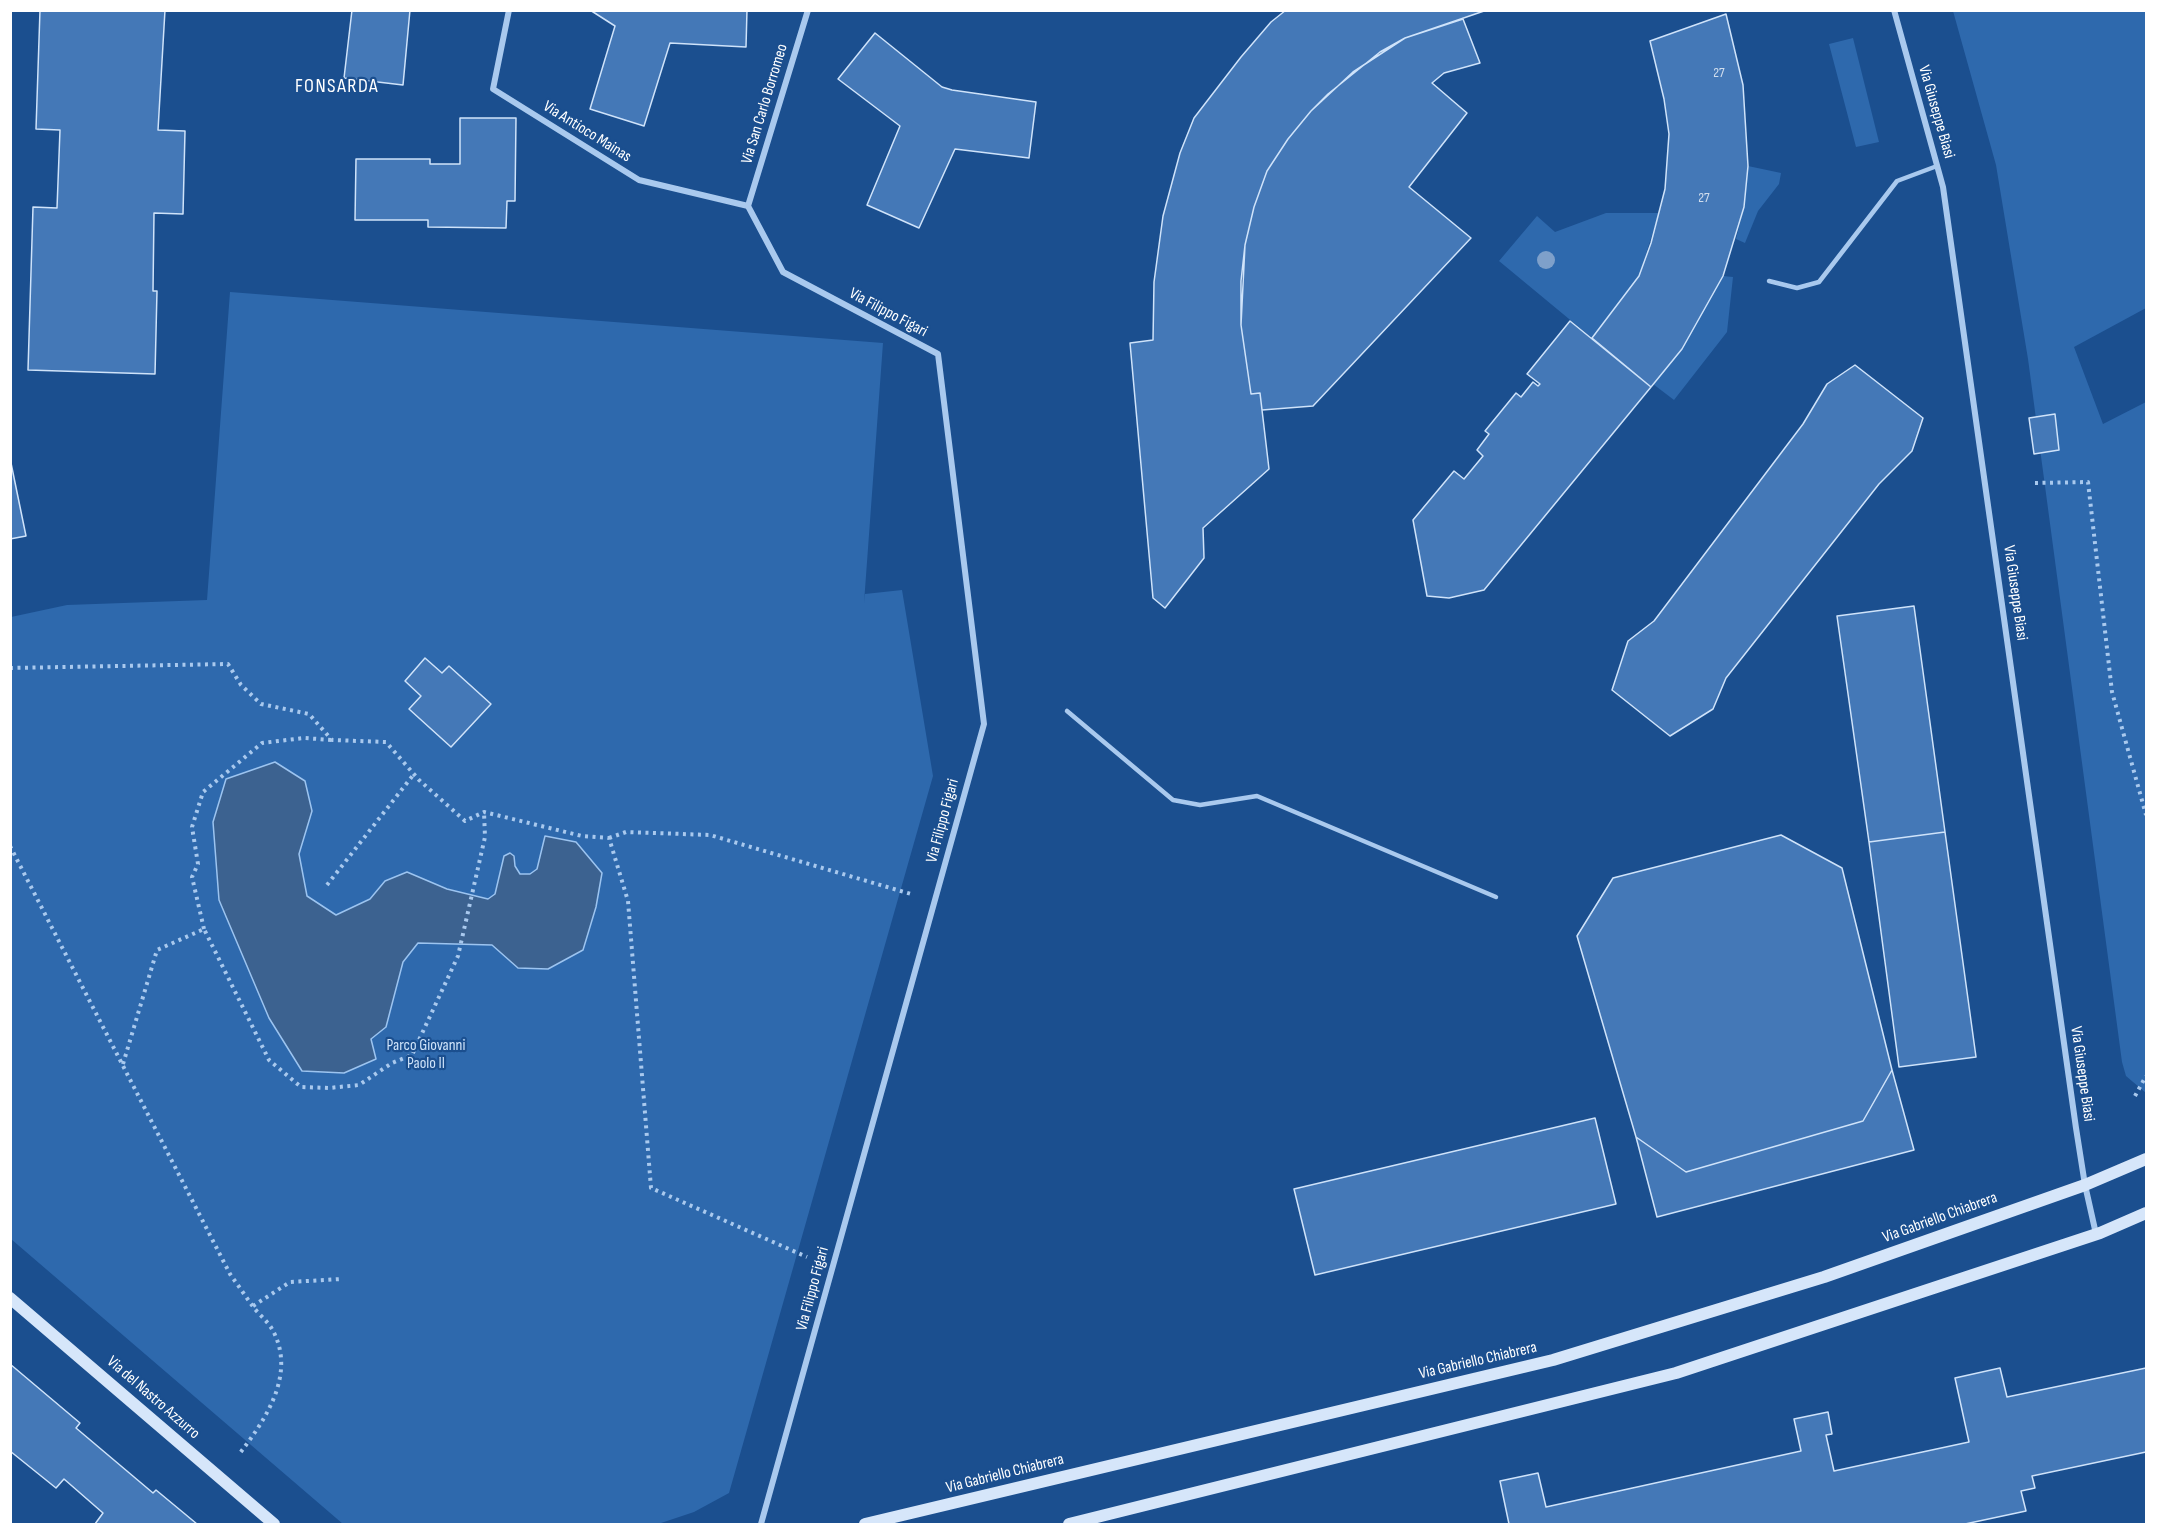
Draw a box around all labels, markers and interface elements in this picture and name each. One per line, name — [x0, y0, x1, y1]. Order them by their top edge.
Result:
street label: Via San Carlo Borromeo — [738, 42, 792, 166]
street label: Via Giuseppe Biasi — [1914, 63, 1958, 161]
house number: 27 — [1713, 65, 1725, 81]
district label: FONSARDA — [295, 75, 379, 99]
street label: Via Antioco Mainas — [539, 97, 635, 167]
house number: 27 — [1698, 190, 1710, 206]
street label: Via Filippo Figari — [845, 284, 931, 342]
street label: Via Giuseppe Biasi — [1999, 544, 2031, 642]
street label: Via Filippo Figari — [923, 777, 963, 865]
street label: Via Giuseppe Biasi — [2066, 1025, 2098, 1123]
park label: Parco Giovanni Paolo II — [387, 1036, 465, 1074]
street label: Via Gabriello Chiabrera — [1880, 1188, 2000, 1248]
street label: Via Filippo Figari — [793, 1245, 833, 1333]
street label: Via Gabriello Chiabrera — [1417, 1338, 1539, 1384]
street label: Via del Nastro Azzurro — [103, 1352, 203, 1444]
street label: Via Gabriello Chiabrera — [944, 1450, 1066, 1498]

